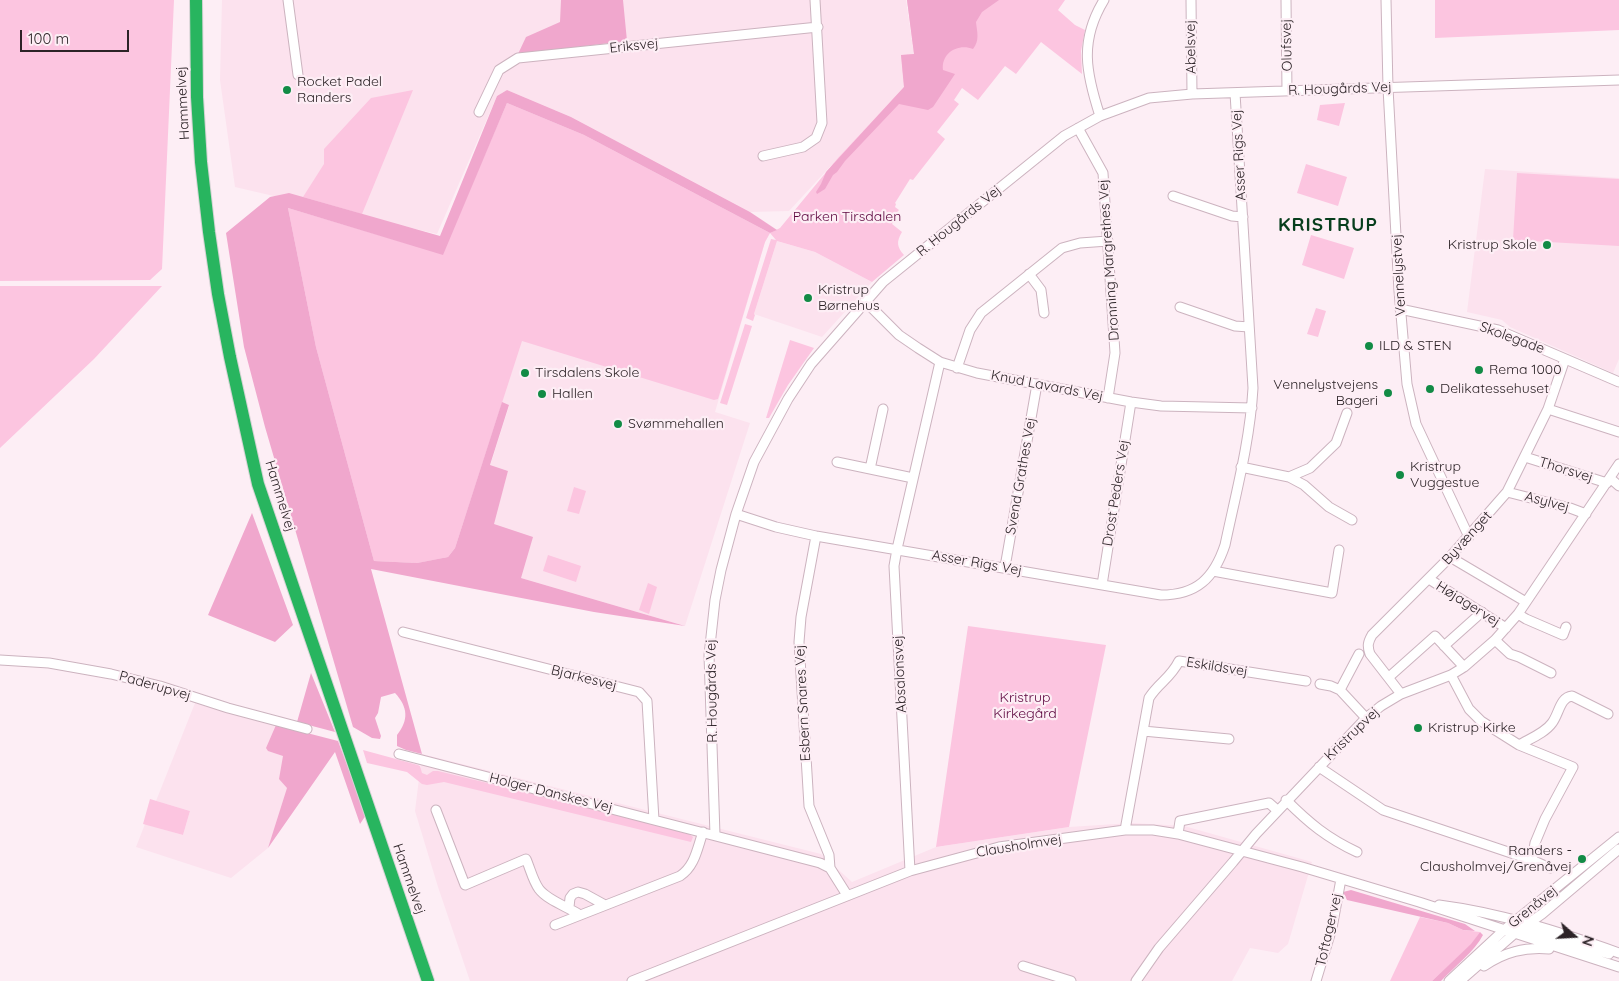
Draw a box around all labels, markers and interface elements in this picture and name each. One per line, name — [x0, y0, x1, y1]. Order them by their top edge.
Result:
street label: Olufsvej — [1278, 19, 1296, 71]
scale bar — [22, 20, 131, 52]
street label: Abelsvej — [1182, 20, 1200, 74]
text: 100 m — [28, 29, 69, 48]
street label: Eriksvej — [609, 35, 659, 57]
street label: Hammelvej — [173, 66, 193, 140]
place label: Rocket Padel Randers — [297, 74, 382, 106]
street label: R. Hougårds Vej — [1288, 79, 1392, 99]
marker: Rocket Padel Randers — [281, 84, 293, 96]
street label: Asser Rigs Vej — [1228, 109, 1250, 201]
street label: Dronning Margrethes Vej — [1095, 179, 1123, 341]
street label: R. Hougårds Vej — [913, 182, 1005, 260]
park label: Parken Tirsdalen — [793, 209, 901, 225]
district label: KRISTRUP — [1277, 214, 1379, 236]
street label: Vennelystvej — [1388, 234, 1410, 316]
place label: Kristrup Skole — [1448, 237, 1537, 253]
marker: Kristrup Skole — [1541, 239, 1553, 251]
place label: Kristrup Børnehus — [818, 282, 879, 314]
marker: Kristrup Børnehus — [802, 292, 814, 304]
street label: Skolegade — [1477, 318, 1547, 358]
place label: ILD & STEN — [1379, 338, 1452, 354]
marker: ILD & STEN — [1363, 340, 1375, 352]
place label: Rema 1000 — [1489, 362, 1561, 378]
marker: Rema 1000 — [1473, 364, 1485, 376]
place label: Tirsdalens Skole — [535, 365, 639, 381]
marker: Tirsdalens Skole — [519, 367, 531, 379]
street label: Knud Lavards Vej — [989, 367, 1105, 405]
place label: Vennelystvejens Bageri — [1273, 377, 1378, 410]
place label: Delikatessehuset — [1440, 381, 1549, 397]
marker: Delikatessehuset — [1424, 383, 1436, 395]
place label: Hallen — [552, 386, 593, 402]
marker: Vennelystvejens Bageri — [1382, 387, 1394, 399]
marker: Hallen — [536, 388, 548, 400]
place label: Svømmehallen — [628, 416, 724, 432]
street label: Svend Grathes Vej — [1002, 416, 1040, 536]
marker: Svømmehallen — [612, 418, 624, 430]
street label: Drost Peders Vej — [1099, 438, 1133, 548]
street label: Thorsvej — [1537, 454, 1595, 486]
street label: Hammelvej — [261, 458, 299, 534]
place label: Kristrup Vuggestue — [1410, 459, 1479, 492]
marker: Kristrup Vuggestue — [1394, 469, 1406, 481]
street label: Asylvej — [1523, 488, 1571, 516]
street label: Byvænget — [1439, 508, 1495, 568]
street label: Asser Rigs Vej — [931, 547, 1023, 579]
street label: Højagervej — [1433, 578, 1503, 630]
street label: Absalonsvej — [890, 635, 910, 713]
street label: R. Hougårds Vej — [703, 639, 721, 743]
street label: Esbern Snares Vej — [792, 644, 814, 762]
street label: Eskildsvej — [1185, 654, 1249, 680]
street label: Bjarkesvej — [549, 662, 619, 694]
street label: Paderupvej — [117, 668, 193, 704]
park label: Kristrup Kirkegård — [993, 690, 1057, 722]
street label: Kristrupvej — [1321, 704, 1383, 764]
place label: Kristrup Kirke — [1428, 720, 1516, 736]
marker: Kristrup Kirke — [1412, 722, 1424, 734]
street label: Holger Danskes Vej — [488, 770, 614, 816]
street label: Clausholmvej — [975, 831, 1063, 861]
street label: Hammelvej — [389, 841, 429, 917]
place label: Randers - Clausholmvej/Grenåvej — [1420, 843, 1572, 876]
marker: Randers - Clausholmvej/Grenåvej — [1576, 853, 1588, 865]
street label: Grenåvej — [1505, 882, 1561, 932]
street label: Toftagervej — [1312, 892, 1346, 968]
north arrow — [1549, 911, 1599, 961]
text: N — [1578, 933, 1598, 949]

